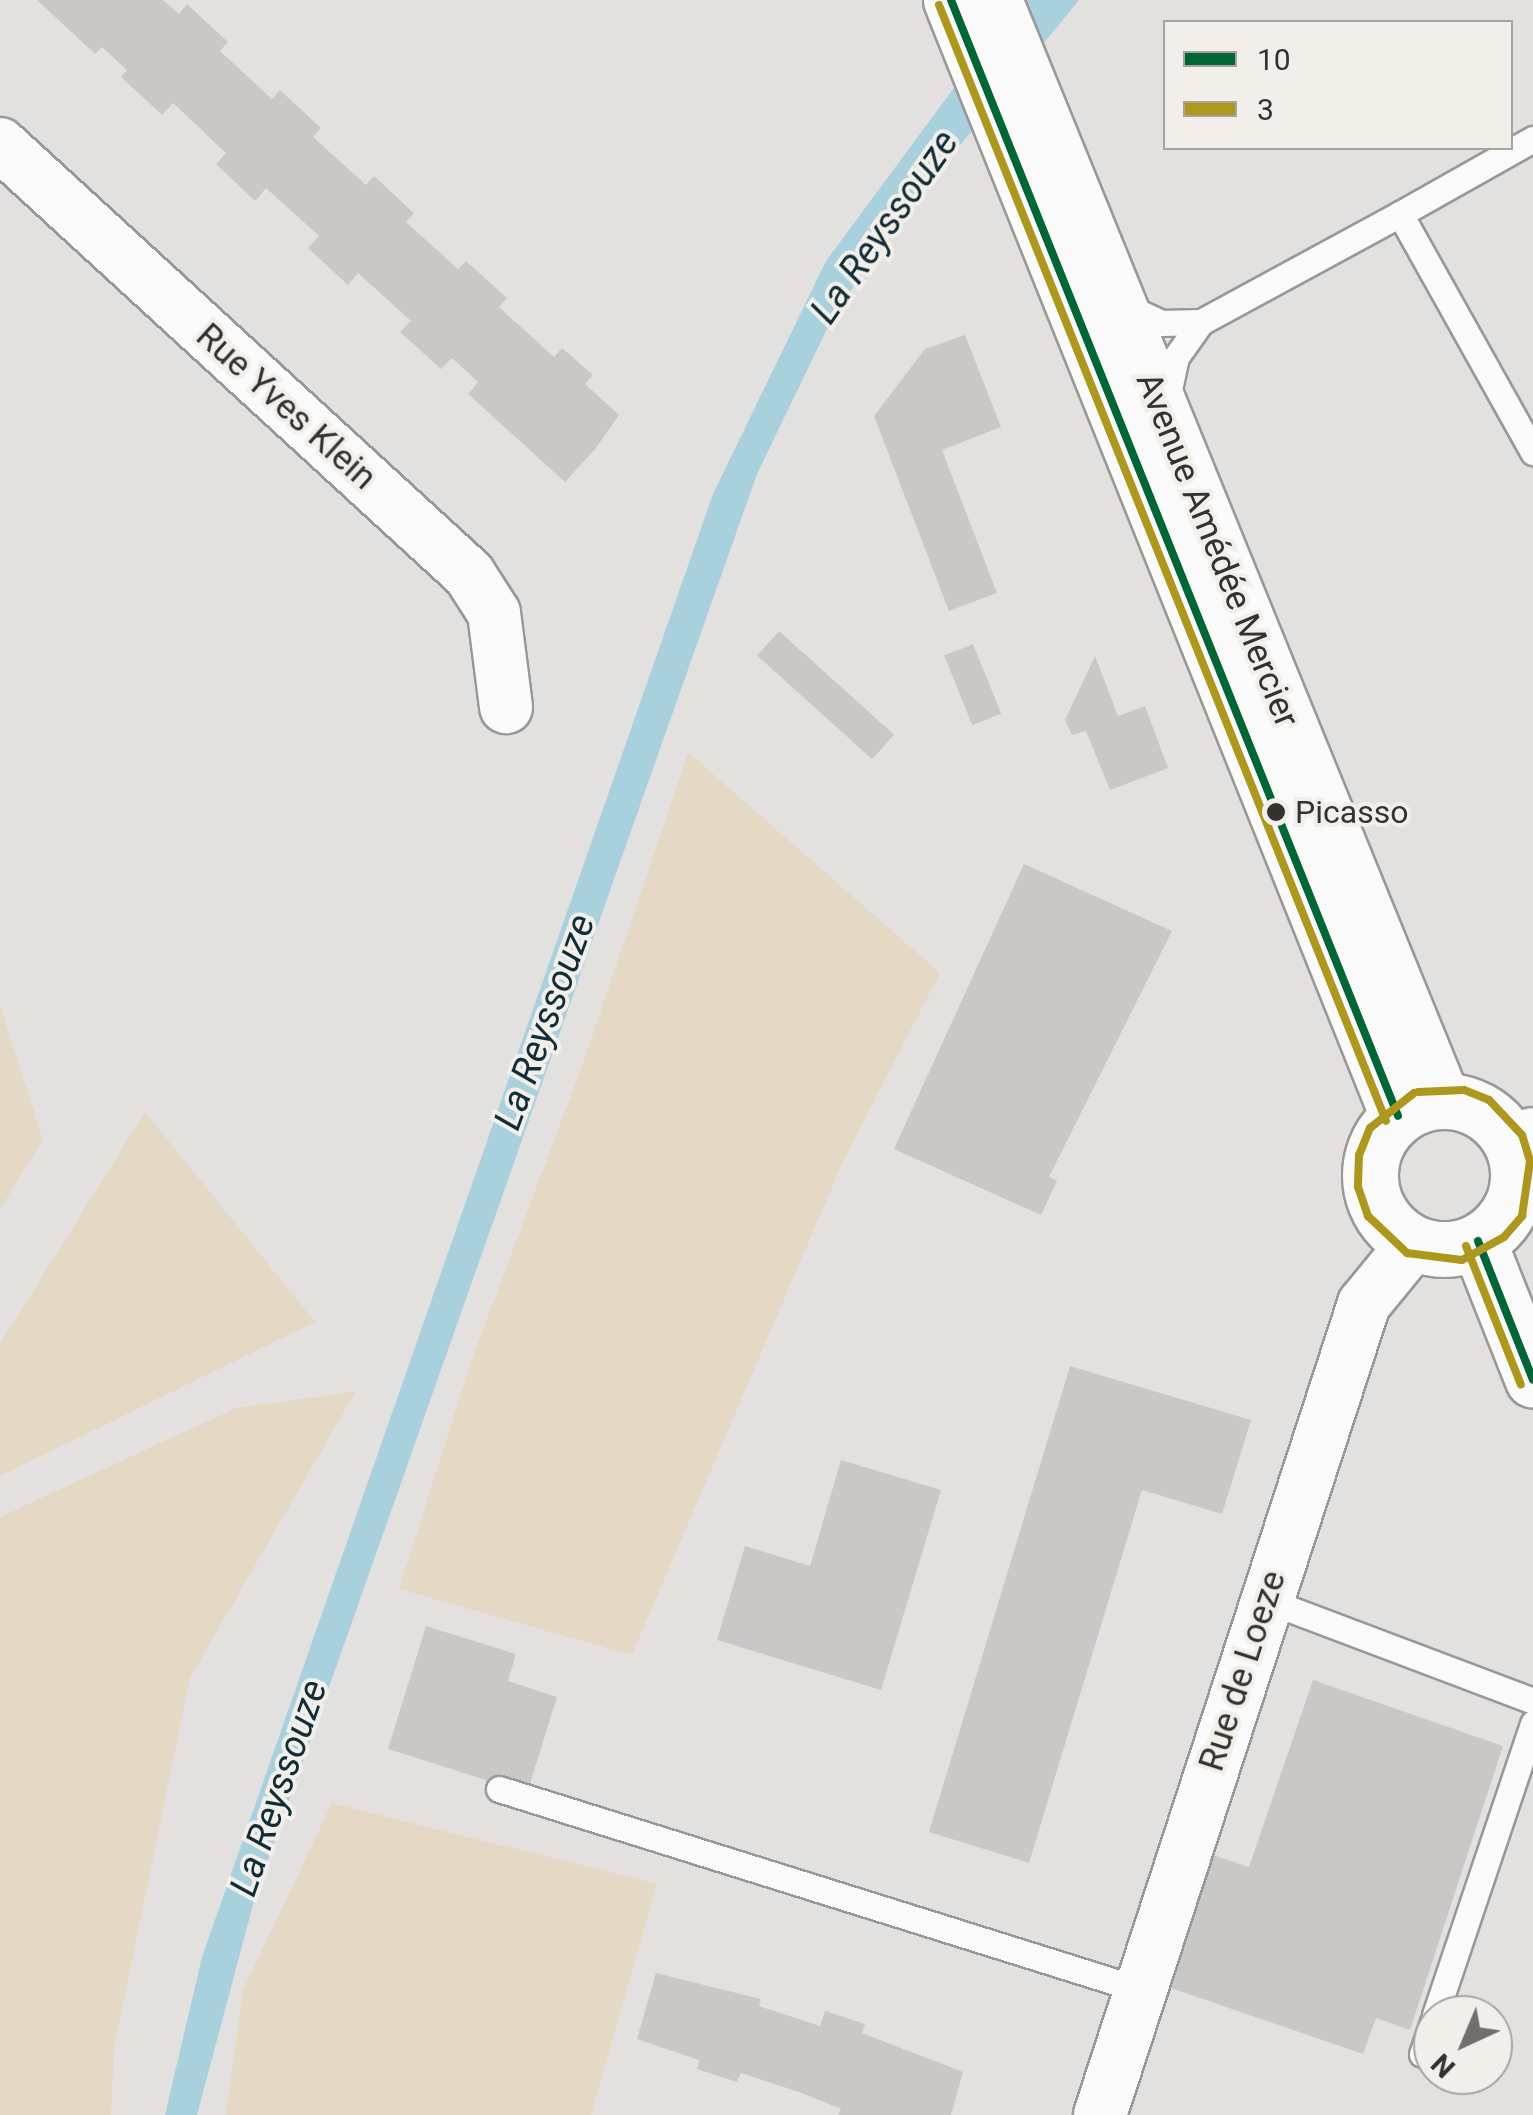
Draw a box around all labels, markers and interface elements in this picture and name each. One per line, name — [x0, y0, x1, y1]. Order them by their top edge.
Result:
legend — [1163, 20, 1513, 150]
text: 10 — [1257, 42, 1291, 77]
text: 3 — [1257, 92, 1274, 127]
water label: La Reyssouze — [802, 122, 968, 332]
street label: Rue Yves Klein — [187, 315, 385, 499]
street label: Avenue Amédée Mercier — [1127, 367, 1307, 733]
place label: Picasso — [1295, 793, 1408, 831]
marker: Picasso — [1266, 802, 1286, 822]
water label: La Reyssouze — [485, 908, 605, 1136]
street label: Rue de Loeze — [1191, 1566, 1295, 1776]
water label: La Reyssouze — [221, 1674, 337, 1902]
north arrow — [1413, 1995, 1513, 2095]
text: N — [1425, 2047, 1462, 2084]

